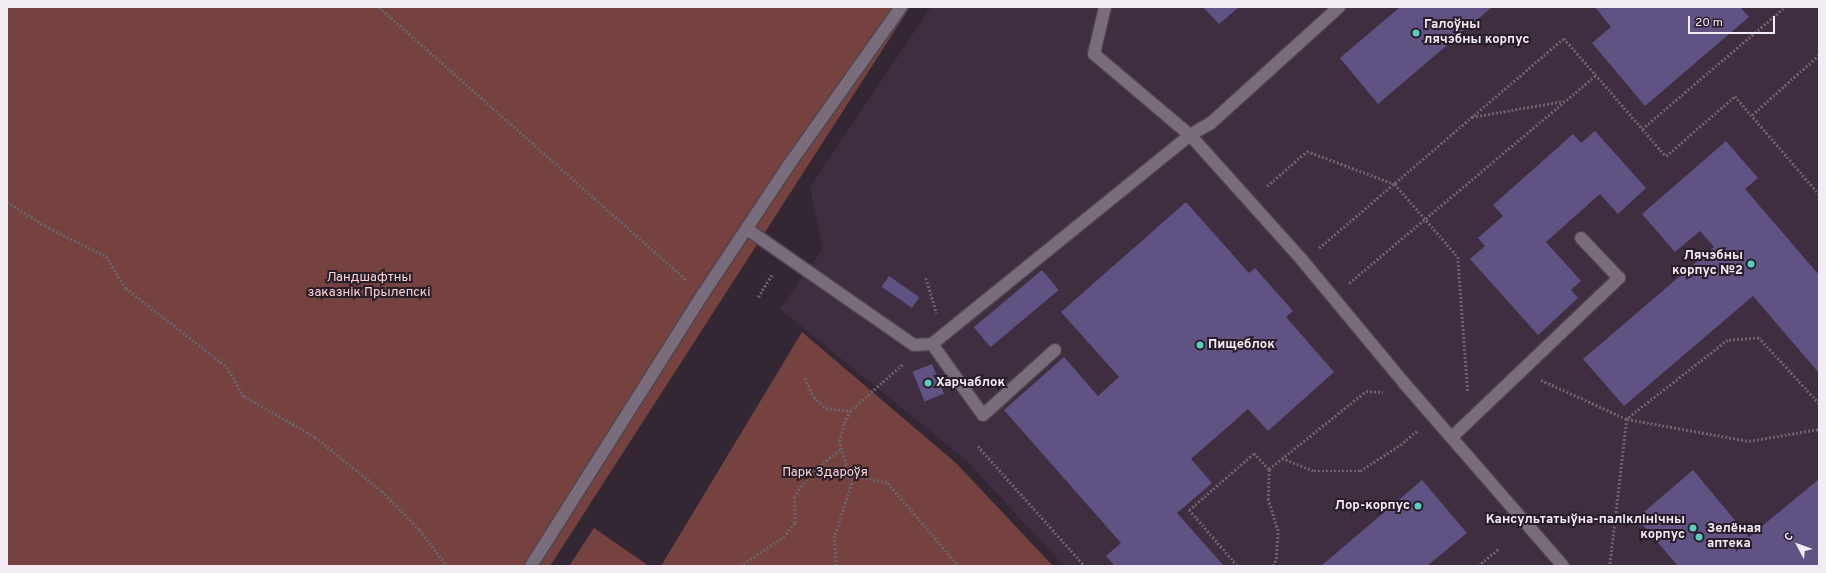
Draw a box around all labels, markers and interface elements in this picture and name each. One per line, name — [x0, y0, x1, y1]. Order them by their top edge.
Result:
scale bar — [1690, 8, 1777, 34]
text: 20 m — [1695, 15, 1723, 31]
place label: Галоўны лячэбны корпус — [1424, 18, 1529, 49]
marker: Галоўны лячэбны корпус — [1411, 28, 1421, 38]
place label: Лячэбны корпус №2 — [1672, 249, 1743, 280]
marker: Лячэбны корпус №2 — [1746, 259, 1756, 269]
park label: Ландшафтны заказнік Прылепскі — [307, 271, 431, 302]
place label: Пищеблок — [1208, 337, 1275, 353]
marker: Пищеблок — [1195, 340, 1205, 350]
place label: Харчаблок — [936, 375, 1005, 391]
marker: Харчаблок — [923, 378, 933, 388]
park label: Парк Здароўя — [782, 465, 868, 481]
place label: Лор-корпус — [1335, 498, 1410, 514]
marker: Лор-корпус — [1413, 501, 1423, 511]
place label: Кансультатыўна-паліклінічны корпус — [1486, 513, 1685, 544]
place label: Зелёная аптека — [1707, 522, 1761, 553]
marker: Кансультатыўна-паліклінічны корпус — [1688, 523, 1698, 533]
north arrow — [1778, 525, 1818, 565]
text: С — [1781, 530, 1797, 544]
marker: Зелёная аптека — [1694, 532, 1704, 542]

